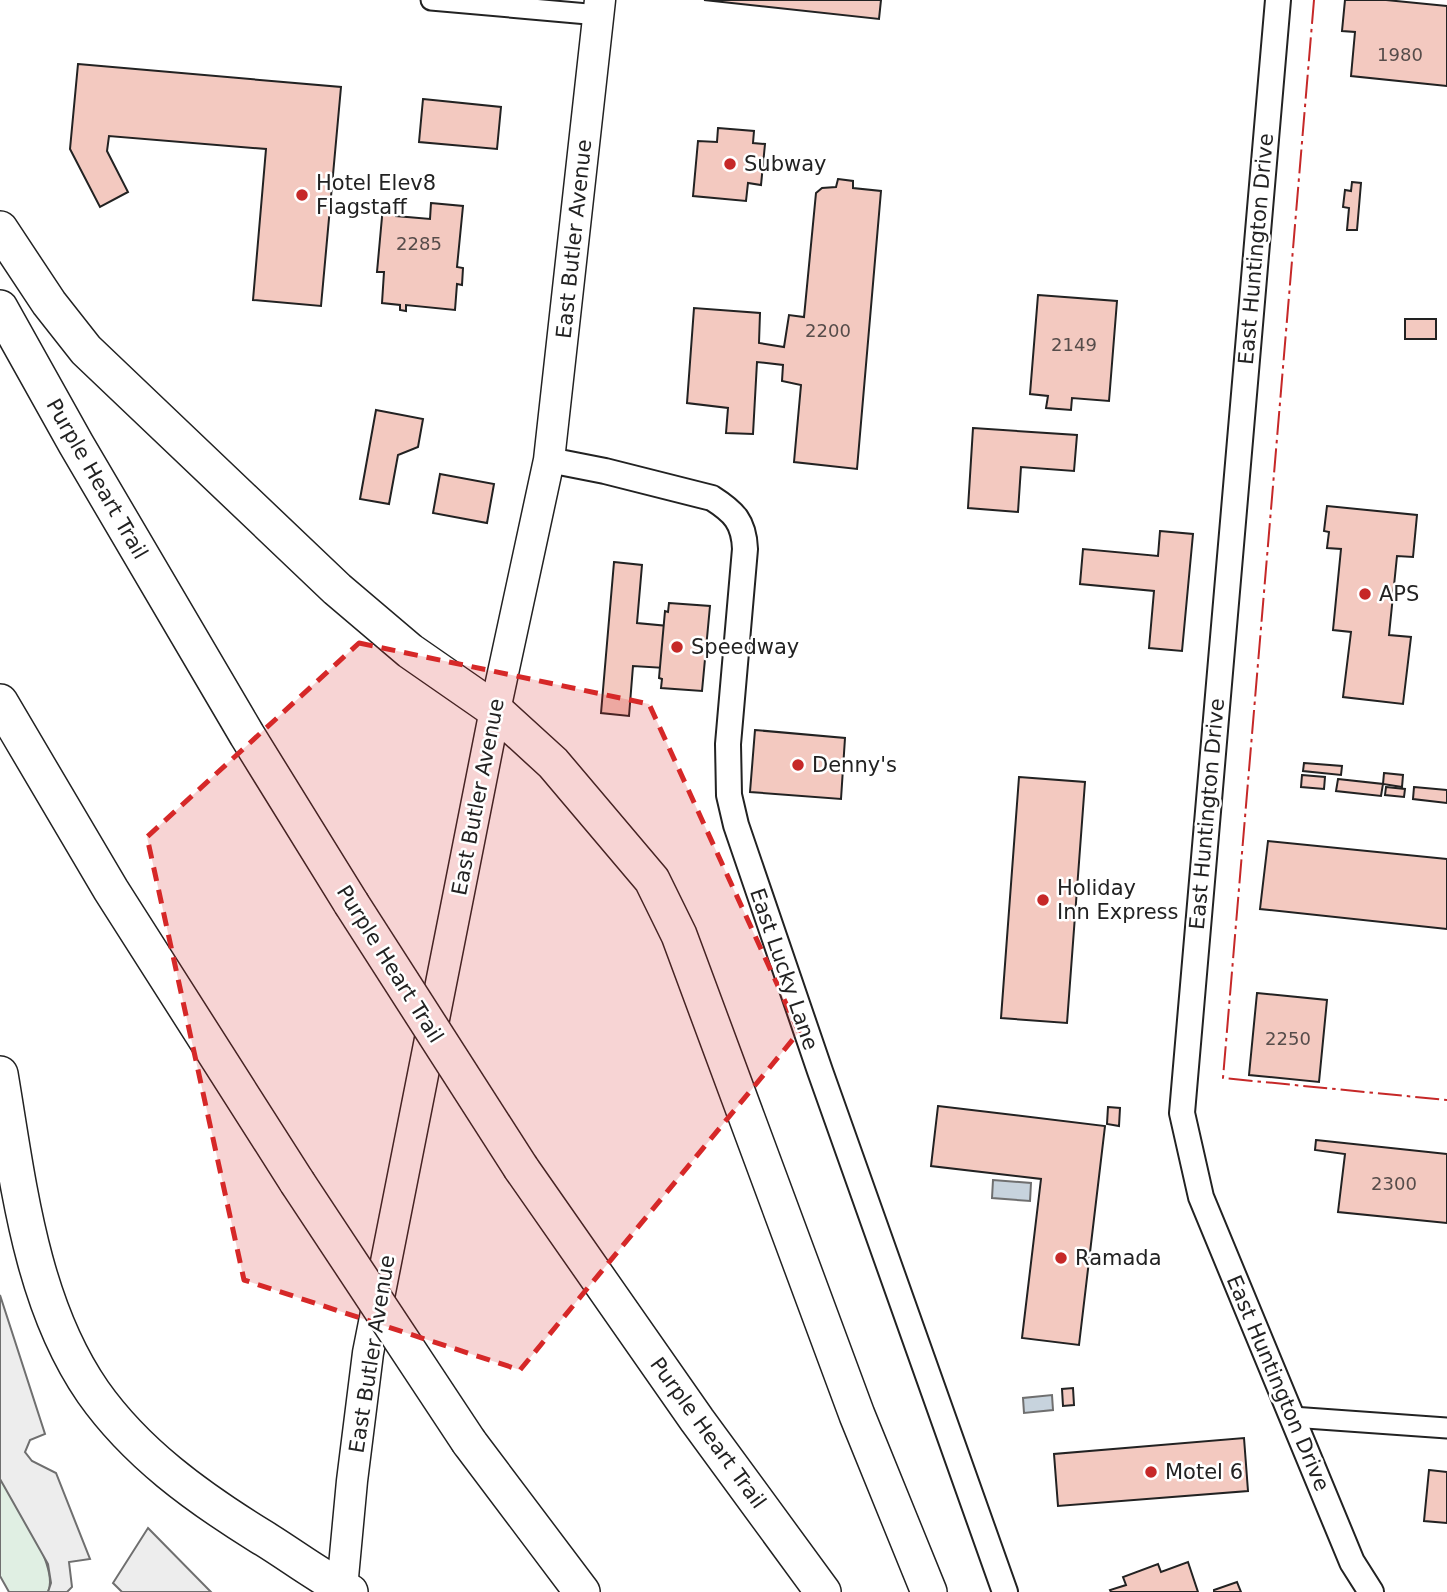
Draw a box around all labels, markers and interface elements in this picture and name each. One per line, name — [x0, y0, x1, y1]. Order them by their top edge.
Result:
house number: 1980 — [1377, 44, 1423, 65]
street label: East Huntington Drive — [1234, 132, 1278, 366]
street label: East Butler Avenue — [552, 138, 596, 340]
place label: Subway — [744, 152, 826, 176]
marker: Subway — [722, 156, 738, 172]
place label: Hotel Elev8 Flagstaff — [316, 171, 436, 219]
marker: Hotel Elev8 Flagstaff — [294, 187, 310, 203]
house number: 2285 — [396, 233, 442, 254]
house number: 2200 — [805, 320, 851, 341]
house number: 2149 — [1051, 334, 1097, 355]
street label: Purple Heart Trail — [41, 395, 153, 563]
place label: APS — [1379, 582, 1419, 606]
marker: APS — [1357, 586, 1373, 602]
place label: Speedway — [691, 635, 799, 659]
marker: Speedway — [669, 639, 685, 655]
street label: East Butler Avenue — [447, 697, 509, 897]
street label: East Huntington Drive — [1185, 697, 1229, 931]
place label: Denny's — [812, 753, 897, 777]
marker: Denny's — [790, 757, 806, 773]
place label: Holiday Inn Express — [1057, 876, 1179, 924]
street label: Purple Heart Trail — [332, 881, 448, 1047]
street label: East Lucky Lane — [745, 885, 823, 1053]
marker: Holiday Inn Express — [1035, 892, 1051, 908]
house number: 2250 — [1265, 1028, 1311, 1049]
house number: 2300 — [1371, 1173, 1417, 1194]
place label: Ramada — [1075, 1246, 1162, 1270]
marker: Ramada — [1053, 1250, 1069, 1266]
street label: East Butler Avenue — [345, 1253, 399, 1455]
street label: East Huntington Drive — [1222, 1271, 1334, 1495]
street label: Purple Heart Trail — [645, 1353, 771, 1513]
place label: Motel 6 — [1165, 1460, 1243, 1484]
marker: Motel 6 — [1143, 1464, 1159, 1480]

